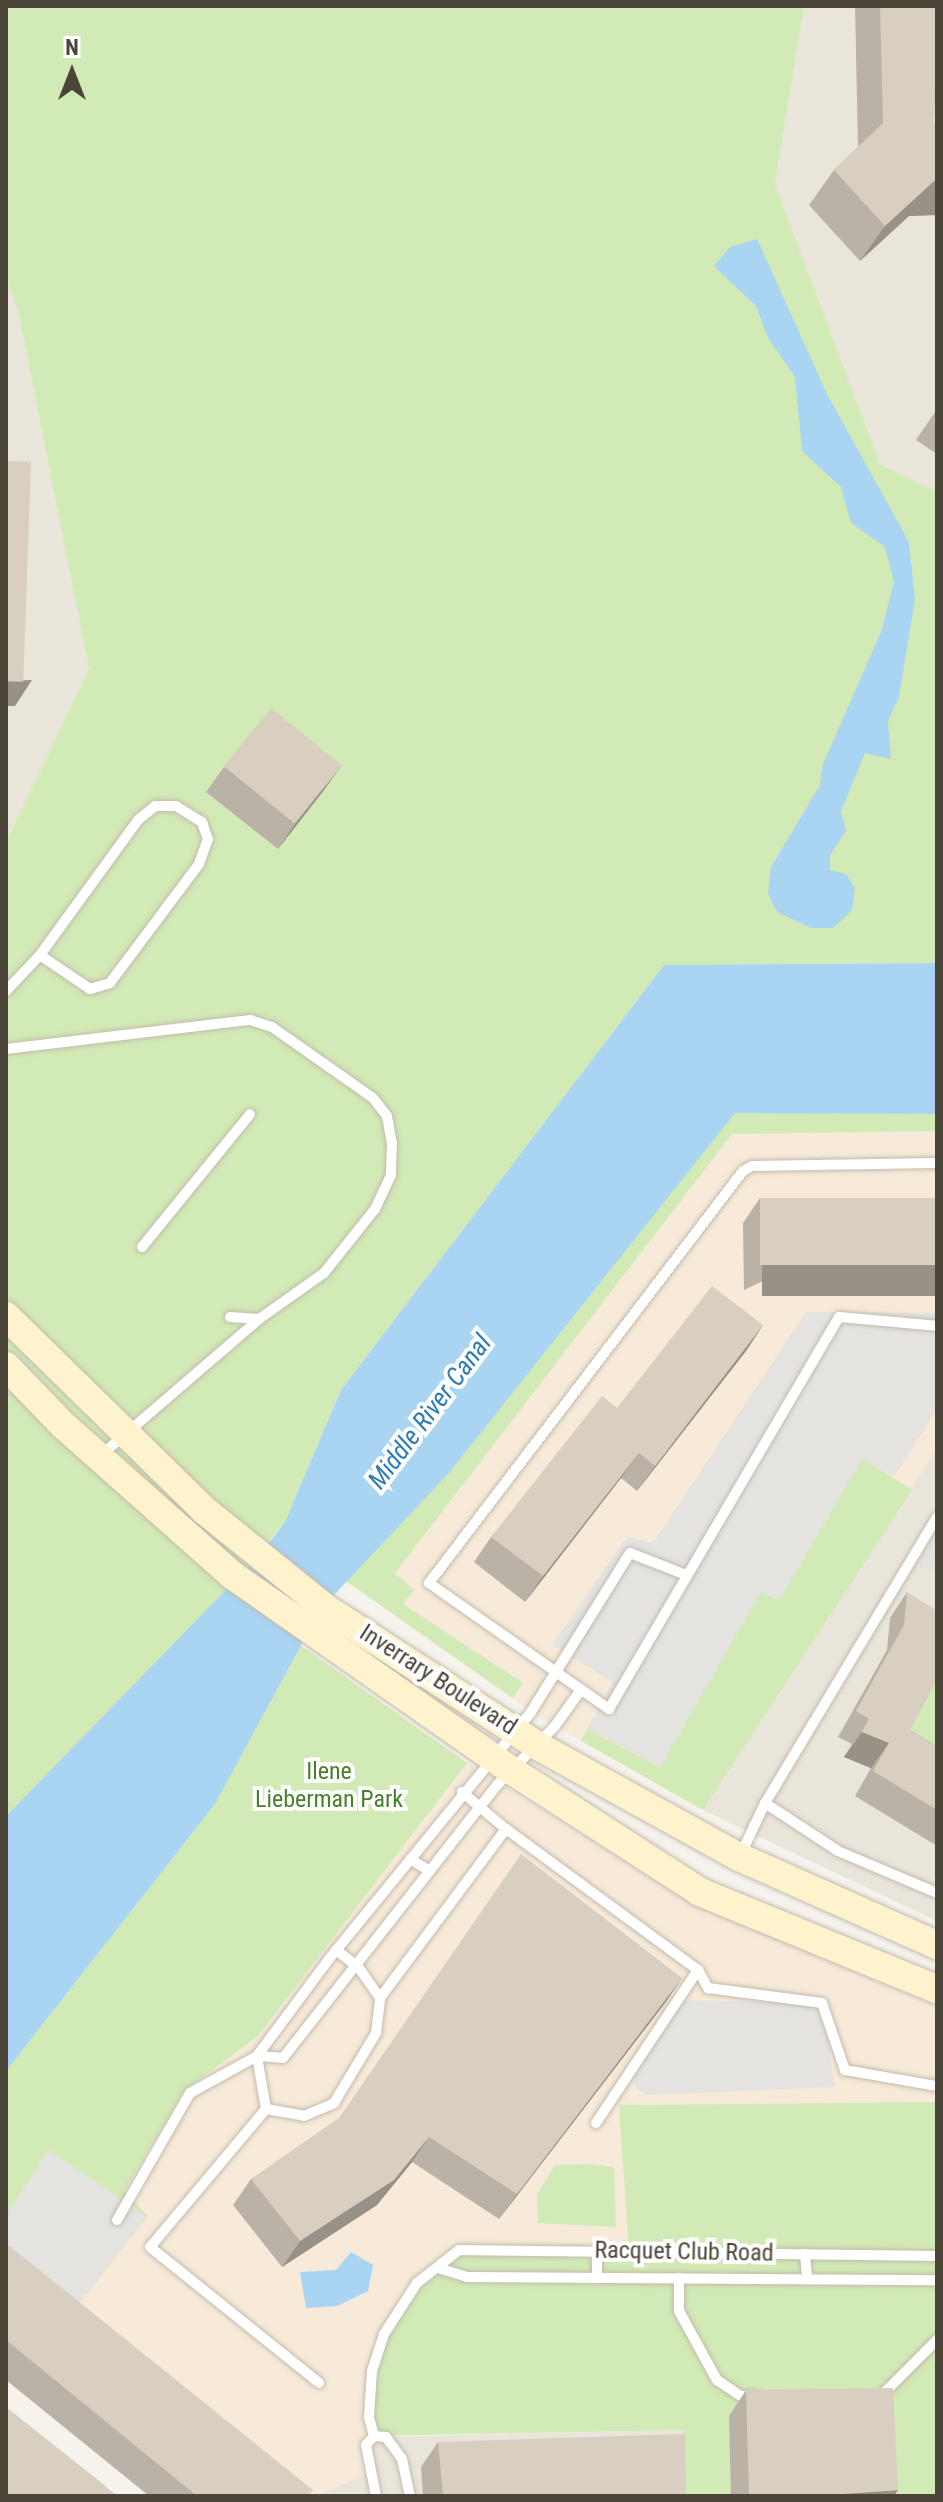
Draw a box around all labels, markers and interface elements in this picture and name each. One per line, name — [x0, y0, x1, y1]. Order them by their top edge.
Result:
north arrow — [32, 32, 112, 112]
text: N — [65, 35, 79, 60]
water label: Middle River Canal — [362, 1329, 498, 1495]
street label: Inverrary Boulevard — [354, 1618, 522, 1742]
park label: Ilene Lieberman Park — [255, 1758, 403, 1814]
street label: Racquet Club Road — [594, 2236, 774, 2268]

